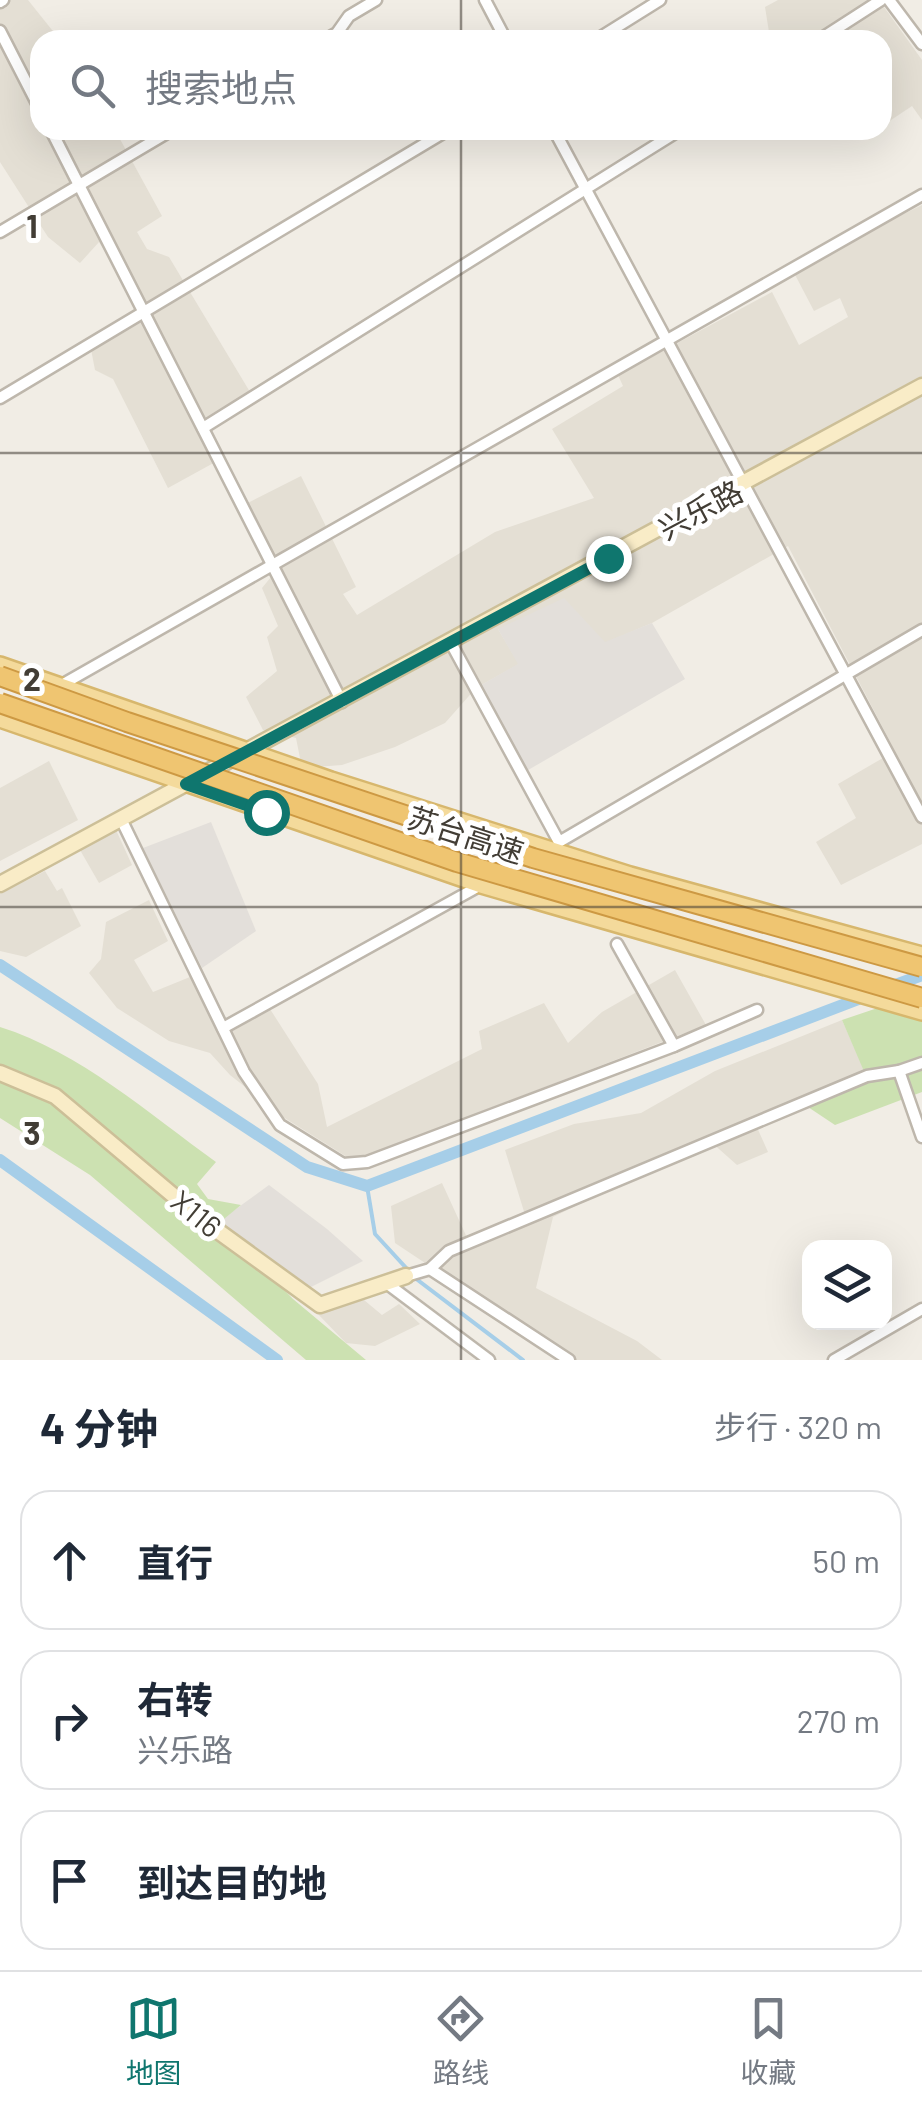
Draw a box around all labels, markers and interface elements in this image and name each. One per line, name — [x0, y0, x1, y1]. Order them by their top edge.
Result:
search box — [30, 30, 892, 140]
icon: search — [65, 58, 120, 113]
text: 搜索地点 — [145, 64, 297, 110]
text: 1 — [26, 206, 38, 244]
street label: 兴乐路 — [652, 472, 748, 546]
route end — [586, 536, 632, 582]
text: 2 — [23, 659, 41, 697]
route start — [244, 790, 290, 836]
street label: 苏台高速 — [403, 798, 529, 870]
text: 3 — [23, 1113, 41, 1151]
street label: X116 — [165, 1182, 229, 1244]
map controls — [802, 1240, 892, 1330]
button: layers — [802, 1240, 892, 1330]
text: 4 分钟 — [40, 1402, 158, 1452]
text: 步行 · 320 m — [714, 1407, 882, 1445]
icon: ahead — [42, 1533, 97, 1588]
text: 直行 — [137, 1539, 213, 1585]
text: 50 m — [813, 1541, 880, 1579]
text: 右转 — [137, 1676, 213, 1722]
icon: right — [42, 1693, 97, 1748]
text: 270 m — [797, 1701, 880, 1739]
text: 兴乐路 — [137, 1730, 233, 1768]
icon: arrive — [42, 1853, 97, 1908]
text: 到达目的地 — [137, 1859, 327, 1905]
tab: 地图 — [126, 1991, 182, 2091]
tab: 路线 — [433, 1991, 489, 2091]
tab: 收藏 — [740, 1991, 796, 2091]

